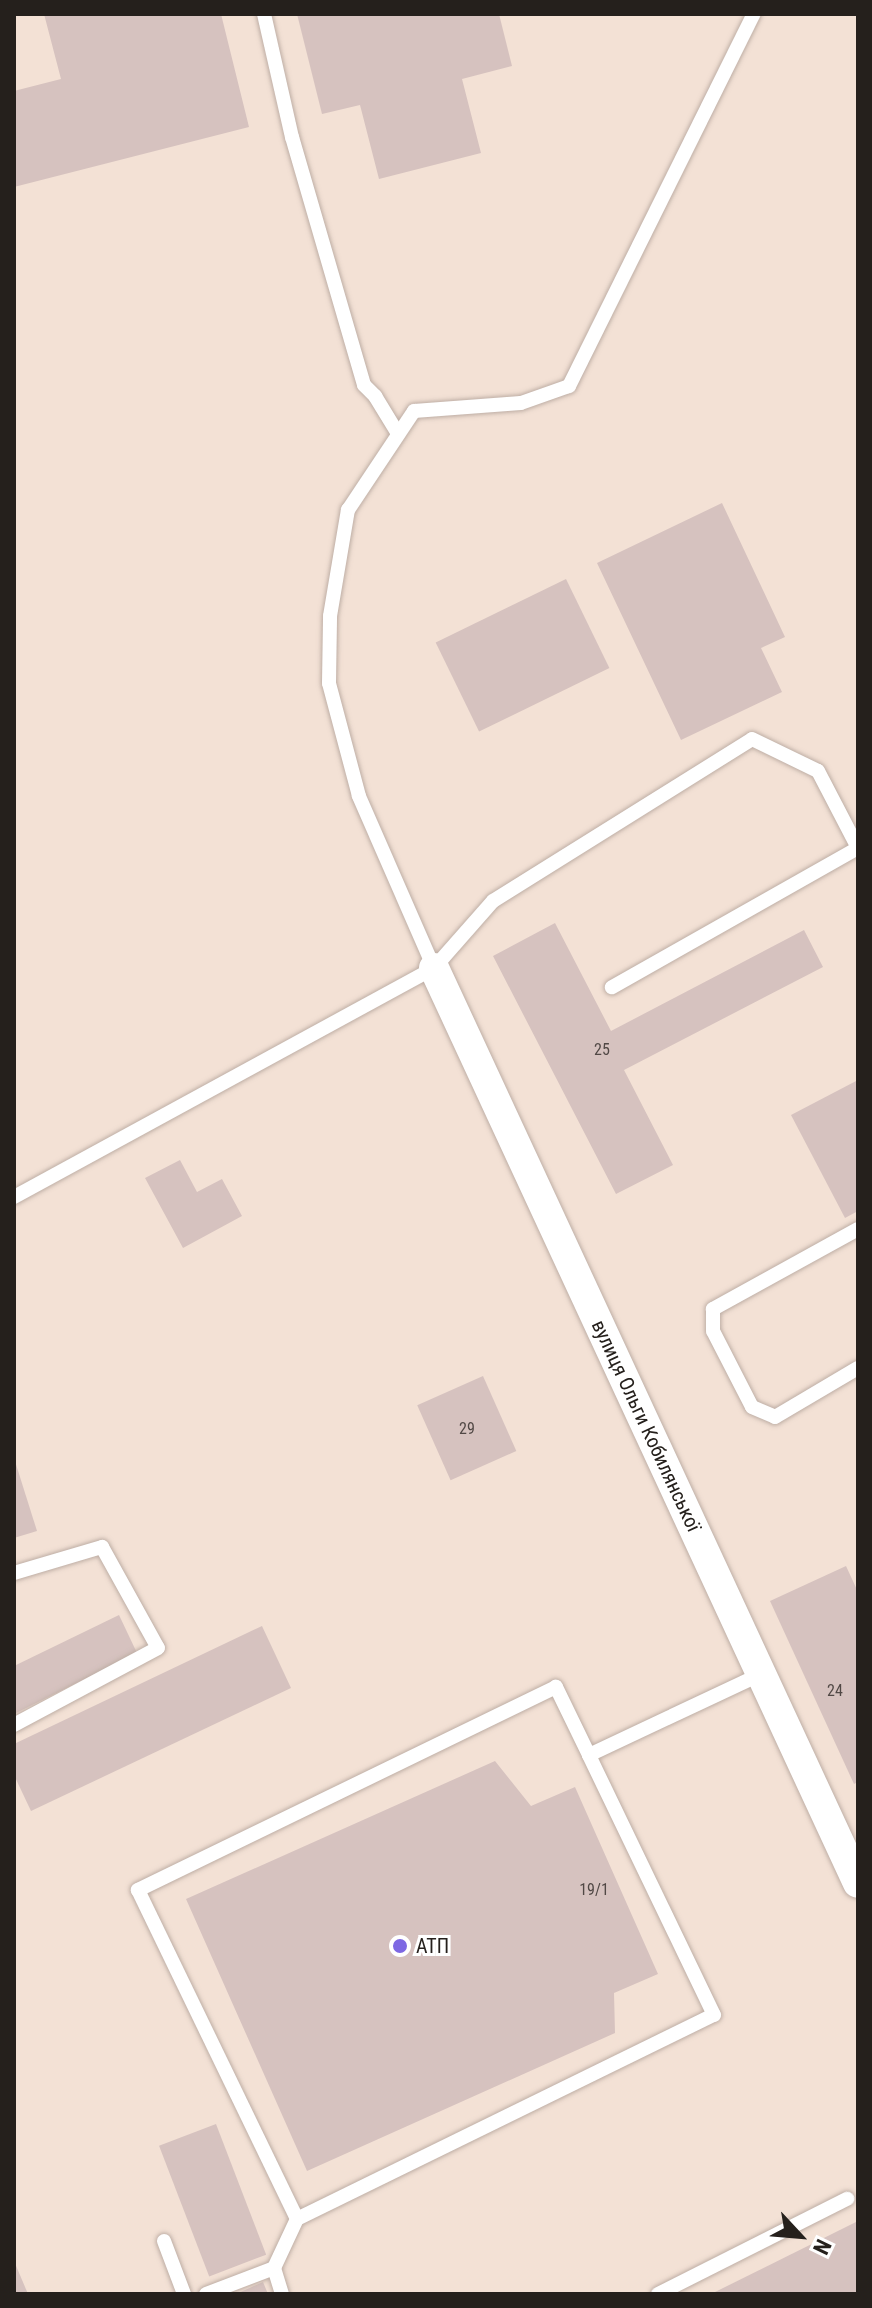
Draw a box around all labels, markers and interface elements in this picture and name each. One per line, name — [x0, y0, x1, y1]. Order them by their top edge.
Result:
house number: 25 — [594, 1040, 610, 1060]
street label: вулиця Ольги Кобилянської — [586, 1316, 706, 1536]
house number: 29 — [459, 1419, 475, 1439]
house number: 24 — [827, 1681, 843, 1701]
house number: 19/1 — [579, 1880, 609, 1900]
place label: АТП — [416, 1934, 449, 1958]
marker: АТП — [391, 1937, 409, 1955]
north arrow — [760, 2196, 840, 2276]
text: N — [808, 2235, 836, 2258]

